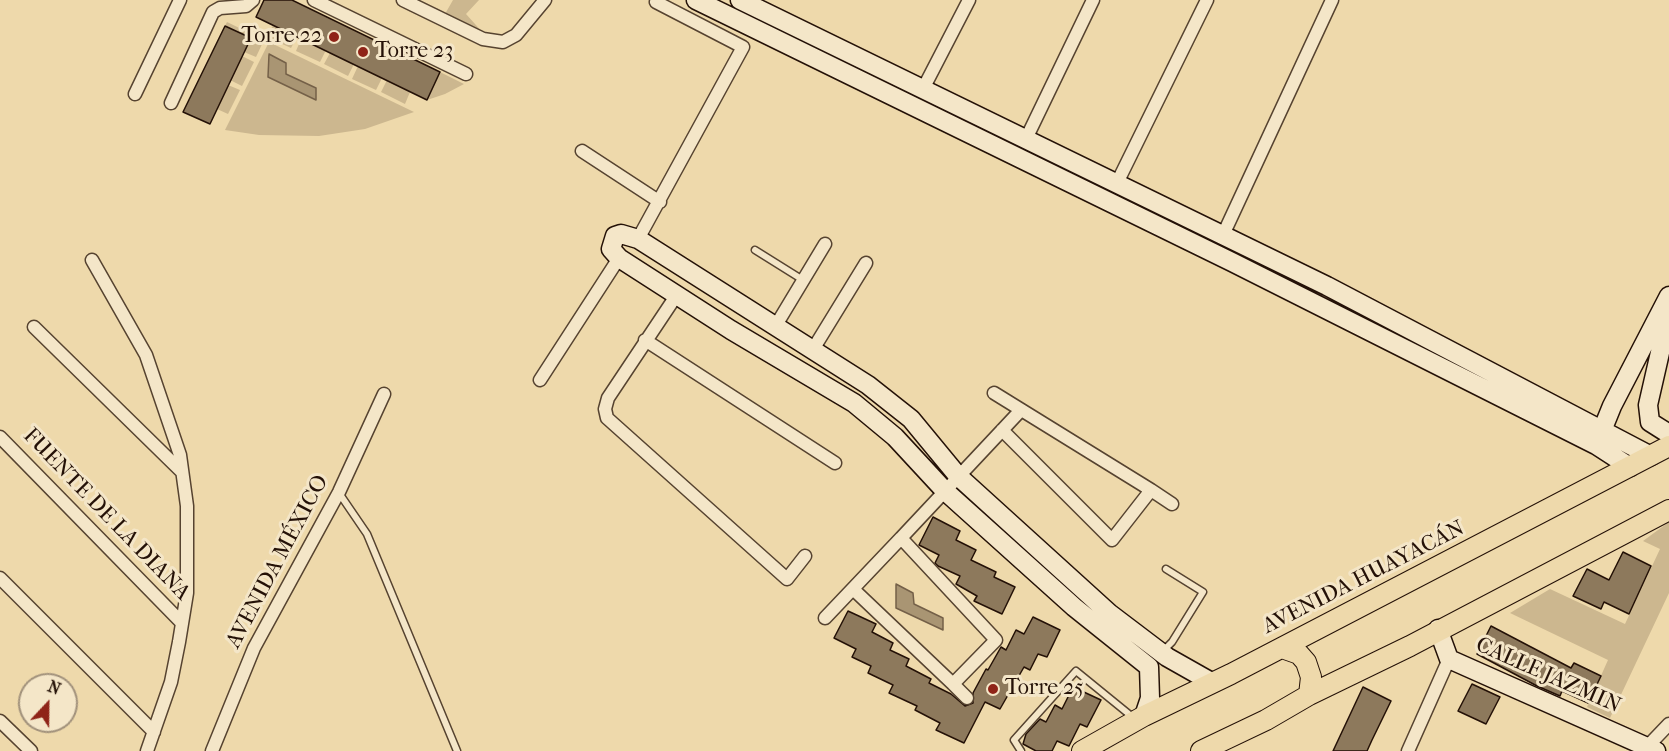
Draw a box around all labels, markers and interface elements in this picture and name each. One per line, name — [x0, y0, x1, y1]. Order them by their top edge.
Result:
place label: Torre 22 — [241, 24, 322, 50]
marker: Torre 22 — [327, 30, 341, 44]
place label: Torre 23 — [375, 39, 453, 65]
marker: Torre 23 — [356, 45, 370, 59]
street label: FUENTE DE LA DIANA — [17, 423, 195, 607]
street label: AVENIDA MÉXICO — [221, 471, 335, 653]
street label: AVENIDA HUAYACÁN — [1259, 516, 1469, 640]
street label: CALLE JAZMIN — [1471, 632, 1625, 720]
north arrow — [18, 673, 78, 733]
place label: Torre 25 — [1005, 676, 1084, 702]
text: N — [45, 677, 63, 699]
marker: Torre 25 — [986, 682, 1000, 696]

